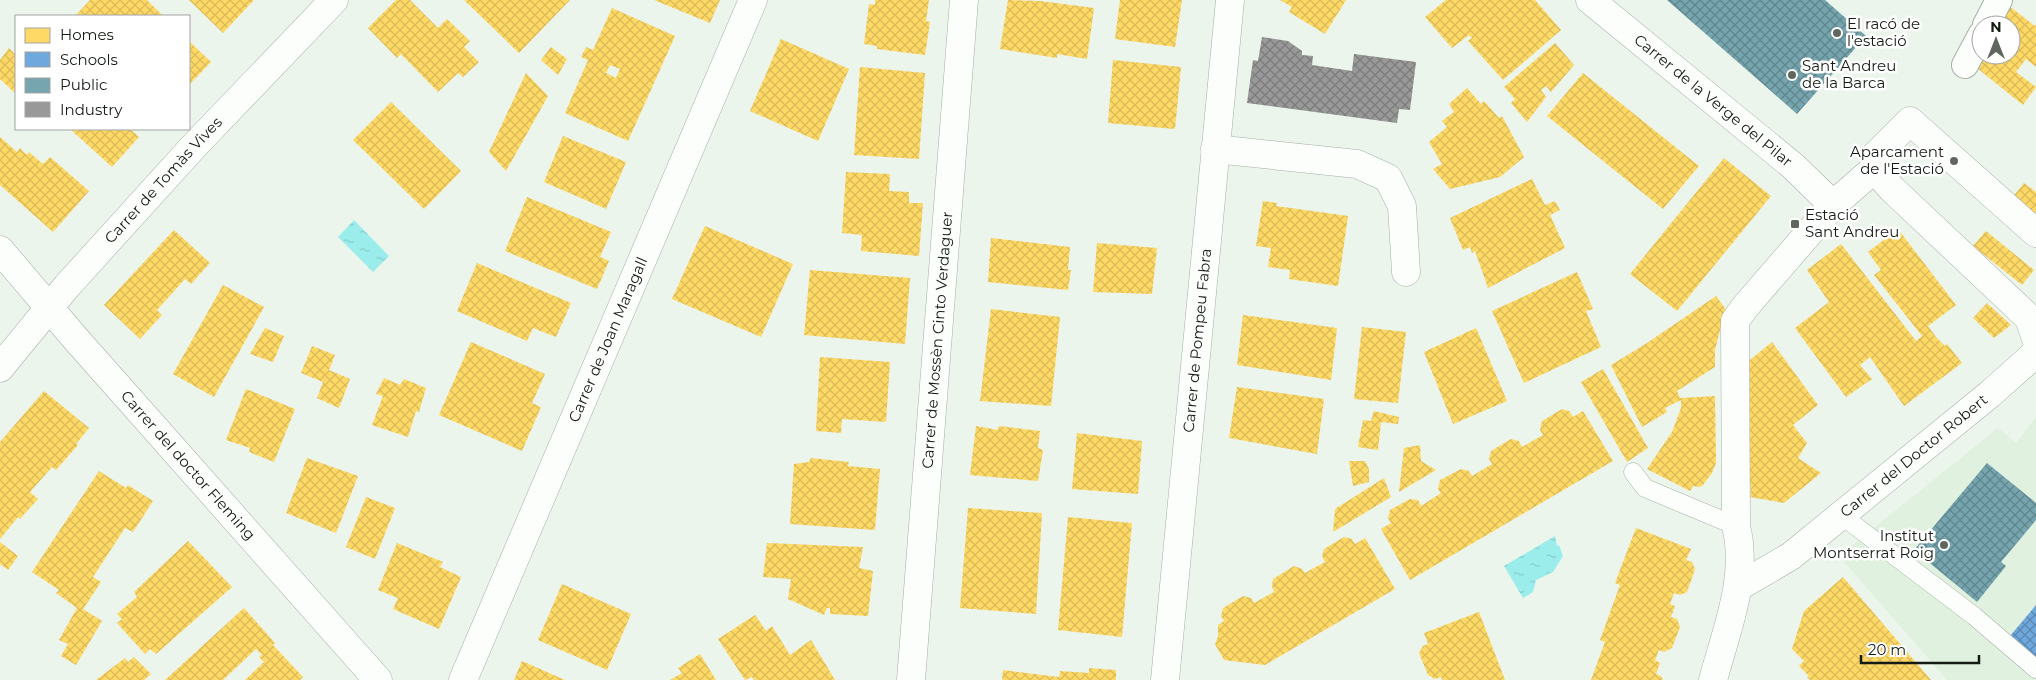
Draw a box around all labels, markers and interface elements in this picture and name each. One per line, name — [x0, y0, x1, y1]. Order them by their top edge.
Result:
place label: El racó de l'estació — [1847, 14, 1920, 50]
legend — [15, 15, 190, 130]
north arrow — [1971, 15, 2021, 65]
text: N — [1990, 18, 2002, 36]
text: Homes — [60, 25, 114, 44]
marker: El racó de l'estació — [1831, 27, 1843, 39]
street label: Carrer de la Verge del Pilar — [1630, 30, 1796, 171]
text: Schools — [60, 50, 118, 69]
place label: Sant Andreu de la Barca — [1802, 56, 1896, 92]
marker: Sant Andreu de la Barca — [1786, 69, 1798, 81]
text: Public — [60, 75, 108, 94]
text: Industry — [60, 100, 123, 119]
street label: Carrer de Tomàs Vives — [100, 113, 226, 247]
place label: Aparcament de l'Estació — [1850, 142, 1944, 178]
marker: Aparcament de l'Estació — [1948, 155, 1960, 167]
place label: Estació Sant Andreu — [1805, 205, 1899, 241]
street label: Carrer de Mossèn Cinto Verdaguer — [918, 211, 956, 469]
marker: Estació Sant Andreu — [1789, 218, 1801, 230]
street label: Carrer de Pompeu Fabra — [1179, 248, 1215, 433]
street label: Carrer de Joan Maragall — [564, 254, 651, 425]
street label: Carrer del doctor Fleming — [117, 386, 260, 544]
street label: Carrer del Doctor Robert — [1836, 390, 1991, 521]
place label: Institut Montserrat Roig — [1813, 526, 1934, 562]
marker: Institut Montserrat Roig — [1938, 539, 1950, 551]
scale bar — [1861, 632, 1978, 664]
text: 20 m — [1868, 640, 1906, 659]

